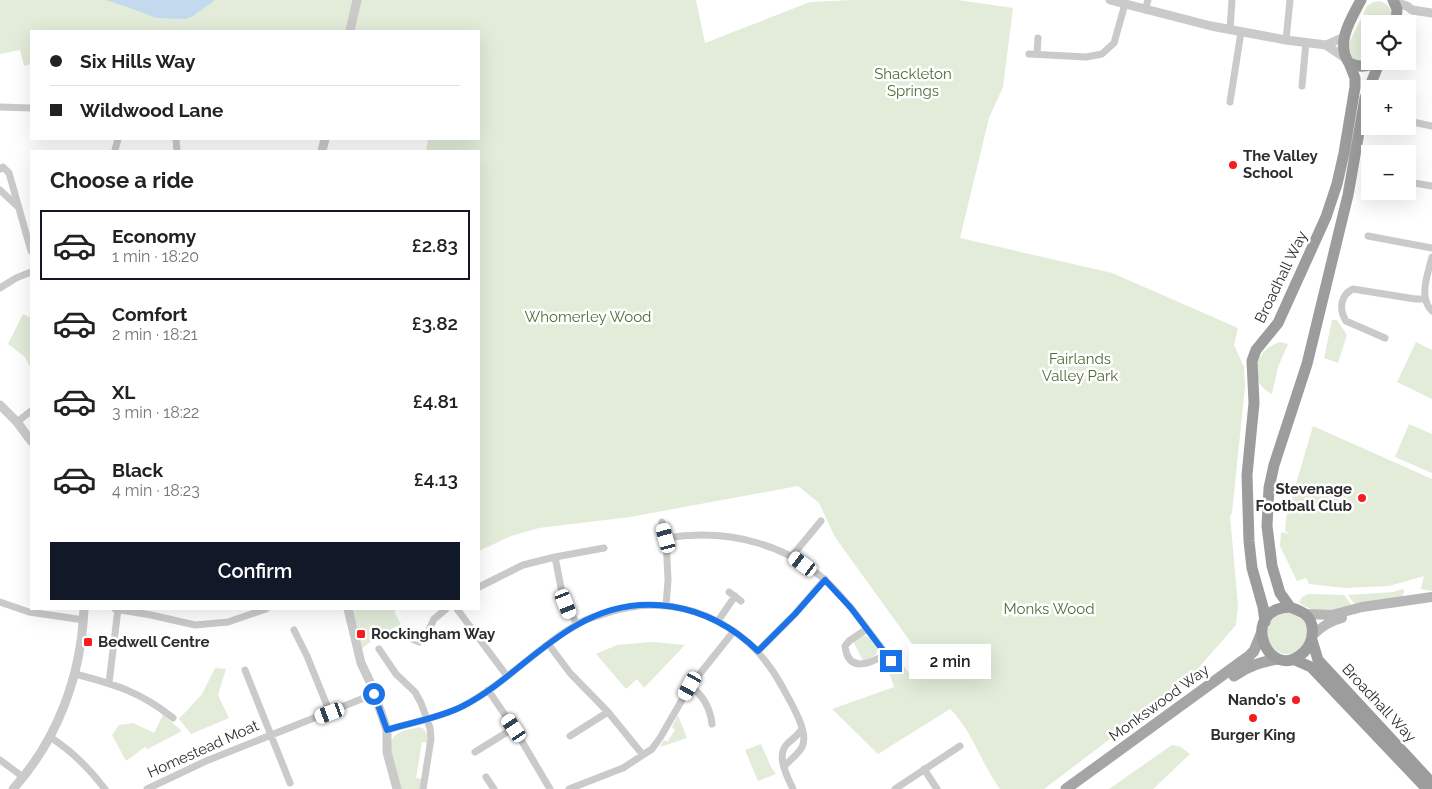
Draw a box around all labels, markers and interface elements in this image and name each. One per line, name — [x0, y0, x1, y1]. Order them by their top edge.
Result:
map controls — [1361, 15, 1416, 200]
button: locate — [1361, 15, 1416, 70]
text: Six Hills Way — [80, 50, 195, 72]
park label: Shackleton Springs — [874, 65, 952, 100]
button: + — [1361, 80, 1416, 135]
text: Wildwood Lane — [80, 99, 223, 121]
button: − — [1361, 145, 1416, 200]
place label: The Valley School — [1243, 147, 1319, 182]
marker: The Valley School — [1227, 159, 1239, 171]
text: Choose a ride — [50, 167, 194, 193]
icon: car — [52, 223, 97, 268]
text: Economy — [112, 225, 196, 247]
street label: Broadhall Way — [1251, 228, 1311, 326]
text: £2.83 — [412, 234, 458, 256]
text: 1 min · 18:20 — [112, 247, 199, 266]
icon: car — [52, 301, 97, 346]
text: Comfort — [112, 303, 187, 325]
park label: Whomerley Wood — [525, 308, 651, 326]
text: £3.82 — [412, 312, 458, 334]
text: 2 min · 18:21 — [112, 325, 198, 344]
park label: Fairlands Valley Park — [1042, 350, 1118, 385]
icon: car — [52, 379, 97, 424]
text: XL — [112, 381, 135, 403]
text: £4.81 — [413, 390, 458, 412]
text: 3 min · 18:22 — [112, 403, 199, 422]
icon: car — [52, 457, 97, 502]
text: Black — [112, 459, 163, 481]
text: £4.13 — [414, 468, 458, 490]
place label: Stevenage Football Club — [1255, 480, 1352, 515]
text: 4 min · 18:23 — [112, 481, 200, 500]
marker: Stevenage Football Club — [1356, 492, 1368, 504]
car — [654, 522, 677, 554]
button: Confirm — [50, 542, 460, 600]
car — [786, 549, 819, 579]
car — [553, 587, 578, 621]
park label: Monks Wood — [1003, 600, 1095, 618]
place label: Rockingham Way — [371, 625, 496, 643]
marker: Rockingham Way — [355, 628, 367, 640]
place label: Bedwell Centre — [98, 633, 210, 651]
marker: Bedwell Centre — [82, 636, 94, 648]
callout: 2 min — [908, 644, 991, 678]
route end — [880, 650, 902, 672]
text: 2 min — [930, 652, 971, 671]
street label: Broadhall Way — [1338, 660, 1420, 746]
street label: Monkswood Way — [1106, 661, 1212, 745]
car — [676, 669, 703, 703]
route start — [363, 683, 385, 705]
place label: Nando's — [1228, 691, 1286, 709]
marker: Nando's — [1290, 694, 1302, 706]
car — [313, 701, 346, 725]
car — [499, 711, 528, 745]
marker: Burger King — [1247, 712, 1259, 724]
street label: Homestead Moat — [145, 716, 261, 782]
place label: Burger King — [1210, 726, 1296, 744]

